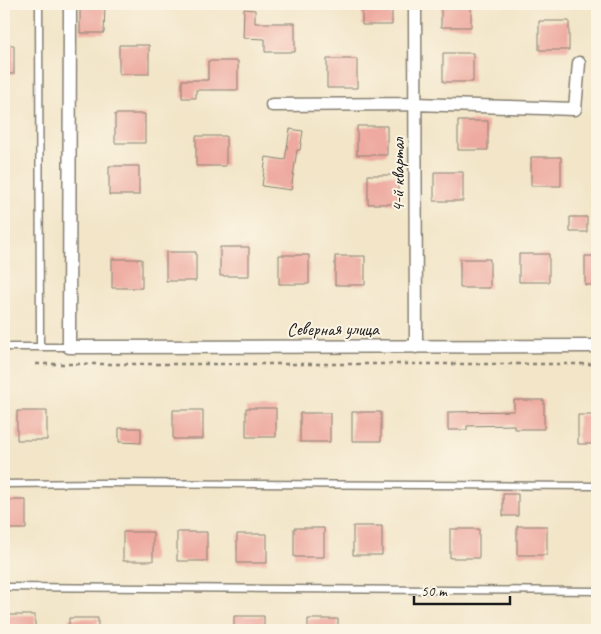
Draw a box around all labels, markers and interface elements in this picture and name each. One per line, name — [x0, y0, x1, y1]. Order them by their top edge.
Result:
street label: 4-й квартал — [387, 136, 409, 212]
street label: Северная улица — [287, 318, 380, 340]
scale bar — [414, 574, 510, 606]
text: 50 m — [421, 582, 448, 601]

